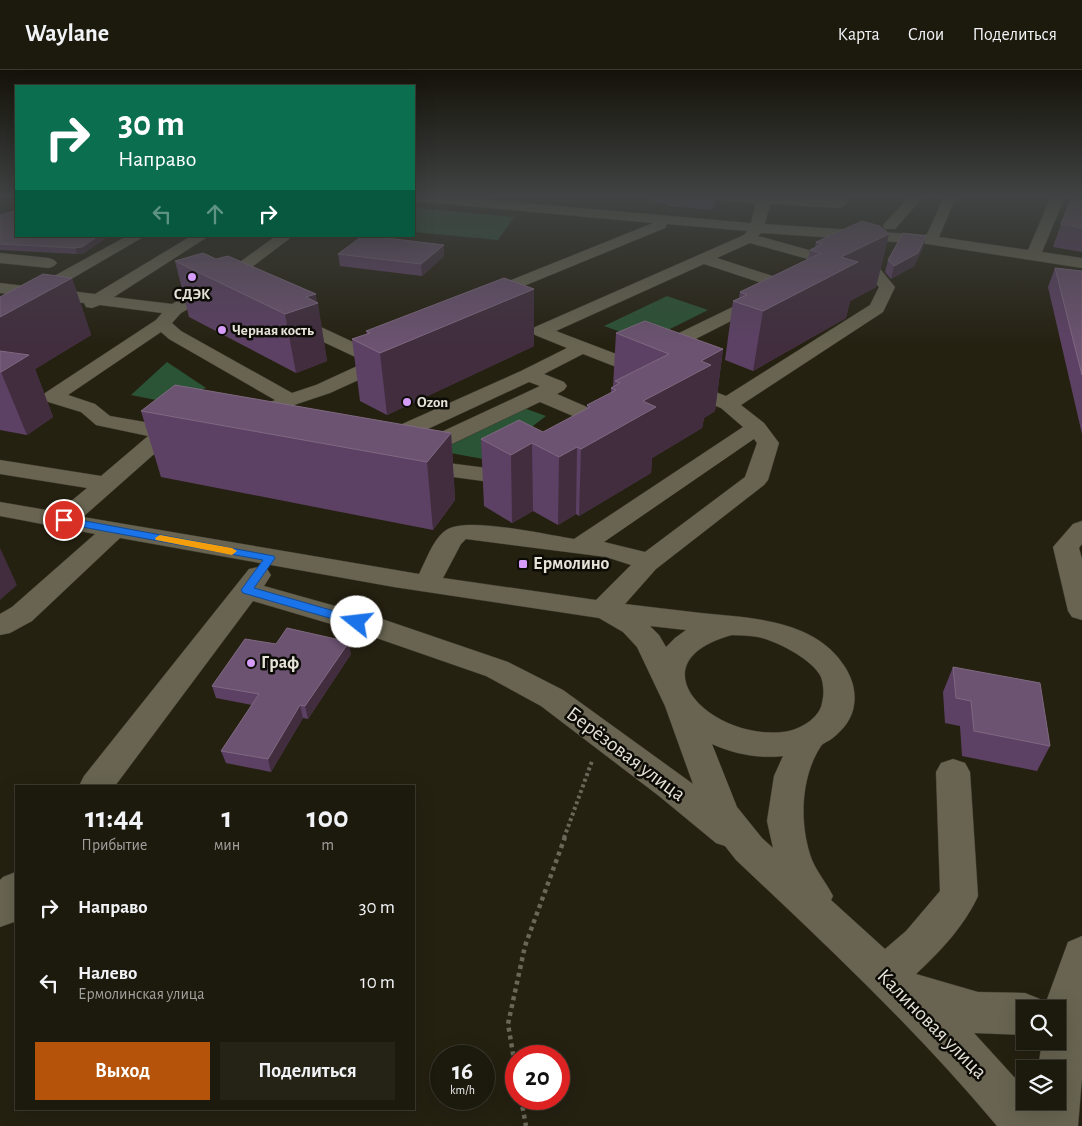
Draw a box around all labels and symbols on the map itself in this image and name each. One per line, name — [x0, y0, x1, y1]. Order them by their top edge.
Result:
marker: СДЭК — [186, 271, 198, 283]
place label: СДЭК — [174, 287, 210, 302]
place label: Черная кость — [232, 323, 314, 338]
marker: Черная кость — [216, 324, 228, 336]
place label: Ozon — [417, 395, 448, 410]
marker: Ozon — [401, 396, 413, 408]
pin — [43, 499, 85, 541]
place label: Ермолино — [533, 555, 610, 573]
marker: Ермолино — [517, 558, 529, 570]
position arrow — [330, 595, 382, 647]
place label: Граф — [261, 654, 299, 672]
marker: Граф — [245, 657, 257, 669]
street label: Берёзовая улица — [563, 703, 690, 806]
street label: Калиновая улица — [873, 965, 991, 1083]
speed limit sign: 20 — [505, 1045, 570, 1110]

